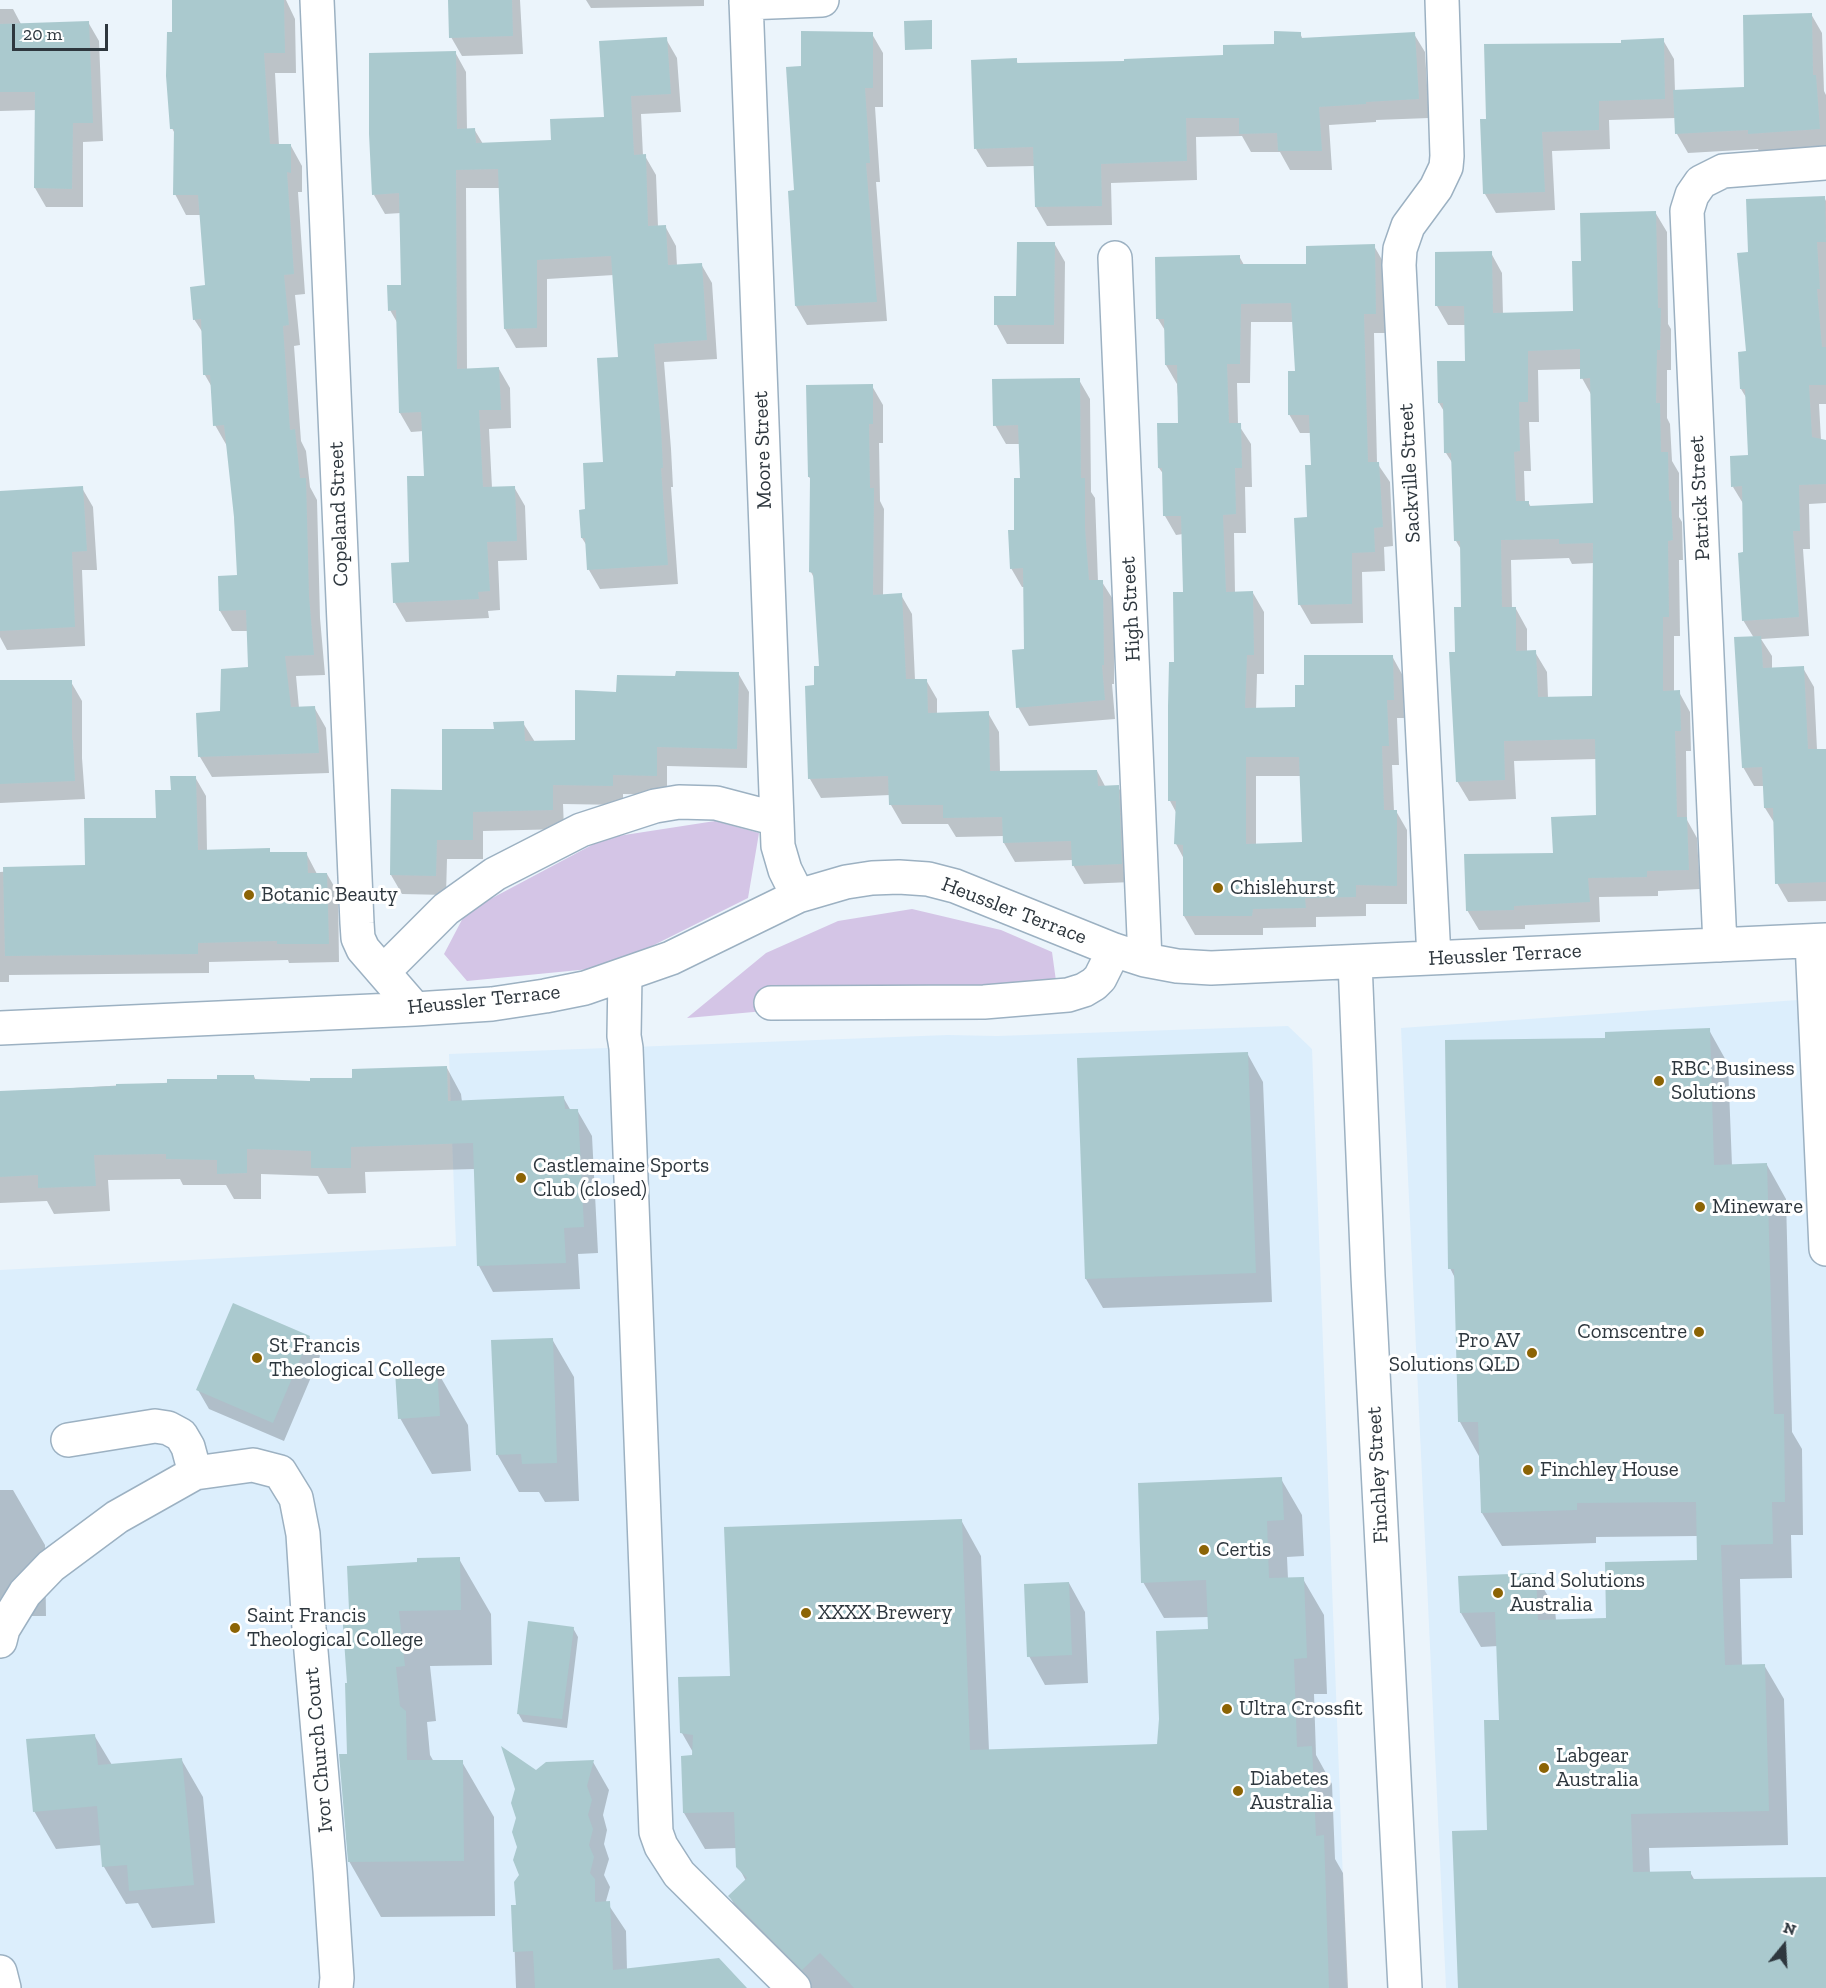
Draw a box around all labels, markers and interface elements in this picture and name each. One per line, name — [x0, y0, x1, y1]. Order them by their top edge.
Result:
scale bar — [15, 12, 111, 50]
text: 20 m — [23, 23, 62, 45]
street label: Moore Street — [748, 390, 778, 510]
street label: Sackville Street — [1394, 403, 1426, 543]
street label: Patrick Street — [1684, 435, 1716, 561]
street label: Copeland Street — [324, 441, 354, 587]
street label: High Street — [1116, 556, 1146, 662]
street label: Heussler Terrace — [938, 872, 1090, 950]
place label: Chislehurst — [1230, 875, 1335, 901]
marker: Chislehurst — [1211, 881, 1225, 895]
place label: Botanic Beauty — [261, 882, 398, 908]
marker: Botanic Beauty — [242, 888, 256, 902]
street label: Heussler Terrace — [1428, 938, 1582, 972]
street label: Heussler Terrace — [406, 979, 562, 1021]
place label: RBC Business Solutions — [1671, 1056, 1795, 1106]
marker: RBC Business Solutions — [1652, 1074, 1666, 1088]
place label: Castlemaine Sports Club (closed) — [533, 1153, 709, 1203]
marker: Castlemaine Sports Club (closed) — [514, 1171, 528, 1185]
place label: Mineware — [1712, 1194, 1803, 1220]
marker: Mineware — [1693, 1200, 1707, 1214]
place label: Comscentre — [1577, 1319, 1687, 1345]
marker: Comscentre — [1692, 1325, 1706, 1339]
place label: Pro AV Solutions QLD — [1389, 1328, 1520, 1378]
place label: St Francis Theological College — [269, 1333, 445, 1383]
marker: Pro AV Solutions QLD — [1525, 1346, 1539, 1360]
marker: St Francis Theological College — [250, 1351, 264, 1365]
street label: Finchley Street — [1362, 1406, 1394, 1544]
place label: Finchley House — [1540, 1457, 1679, 1483]
marker: Finchley House — [1521, 1463, 1535, 1477]
place label: Certis — [1216, 1537, 1271, 1563]
marker: Certis — [1197, 1543, 1211, 1557]
place label: Land Solutions Australia — [1510, 1568, 1645, 1618]
marker: Land Solutions Australia — [1491, 1586, 1505, 1600]
place label: XXXX Brewery — [818, 1600, 952, 1626]
place label: Saint Francis Theological College — [247, 1603, 423, 1653]
marker: XXXX Brewery — [799, 1606, 813, 1620]
marker: Saint Francis Theological College — [228, 1621, 242, 1635]
street label: Ivor Church Court — [299, 1666, 339, 1834]
place label: Ultra Crossfit — [1239, 1696, 1362, 1722]
marker: Ultra Crossfit — [1220, 1702, 1234, 1716]
place label: Labgear Australia — [1556, 1743, 1639, 1793]
marker: Labgear Australia — [1537, 1761, 1551, 1775]
place label: Diabetes Australia — [1250, 1766, 1333, 1816]
marker: Diabetes Australia — [1231, 1784, 1245, 1798]
north arrow — [1754, 1916, 1814, 1976]
text: N — [1781, 1917, 1798, 1939]

